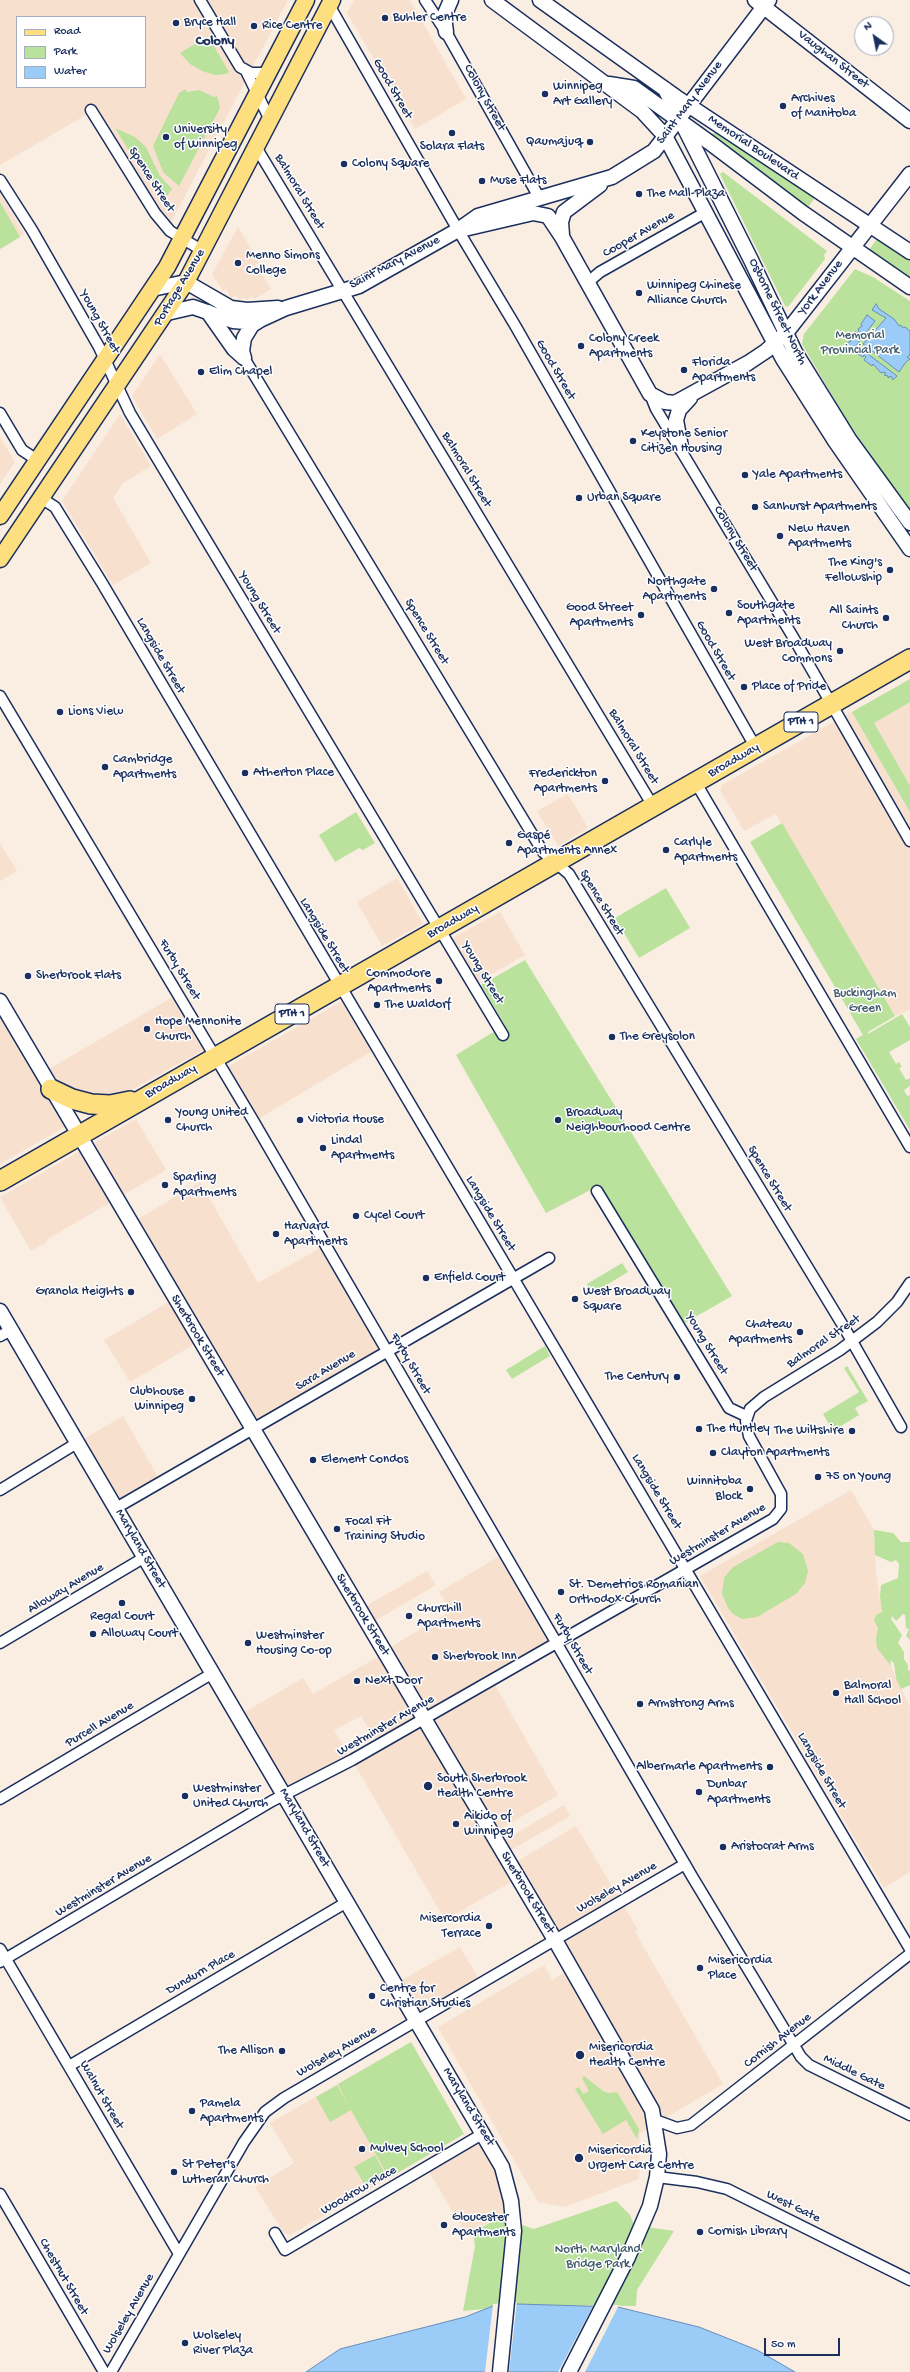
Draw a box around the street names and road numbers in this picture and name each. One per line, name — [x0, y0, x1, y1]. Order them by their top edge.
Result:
street label: Vaughan Street — [794, 27, 872, 93]
street label: Good Street — [368, 56, 416, 122]
street label: Saint Mary Avenue — [654, 58, 726, 148]
street label: Colony Street — [459, 62, 509, 134]
street label: Memorial Boulevard — [704, 112, 802, 184]
street label: Spence Street — [124, 145, 178, 215]
street label: Balmoral Street — [270, 151, 328, 233]
street label: Cooper Avenue — [600, 208, 678, 262]
street label: Saint Mary Avenue — [347, 233, 443, 293]
street label: Portage Avenue — [151, 247, 209, 329]
street label: Osborne Street North — [744, 256, 810, 368]
street label: York Avenue — [795, 257, 847, 319]
street label: Young Street — [75, 288, 123, 356]
street label: Good Street — [531, 337, 579, 403]
street label: Balmoral Street — [437, 429, 495, 511]
street label: Colony Street — [709, 503, 761, 575]
street label: Young Street — [234, 569, 284, 637]
street label: Spence Street — [400, 596, 452, 668]
street label: Langside Street — [132, 615, 188, 697]
street label: Good Street — [691, 618, 739, 684]
street label: Balmoral Street — [604, 706, 662, 788]
road number: PTH 1 — [784, 712, 818, 732]
street label: Broadway — [706, 740, 762, 782]
street label: Spence Street — [575, 867, 627, 939]
street label: Langside Street — [295, 895, 353, 977]
street label: Broadway — [425, 901, 481, 943]
street label: Furby Street — [155, 937, 203, 1003]
street label: Young Street — [457, 939, 507, 1007]
road number: PTH 1 — [275, 1004, 309, 1024]
street label: Broadway — [143, 1061, 199, 1103]
street label: Spence Street — [743, 1143, 795, 1215]
street label: Langside Street — [461, 1173, 519, 1255]
street label: Sherbrook Street — [166, 1292, 228, 1380]
street label: Young Street — [681, 1310, 731, 1378]
street label: Balmoral Street — [784, 1312, 864, 1372]
street label: Furby Street — [386, 1330, 434, 1398]
street label: Sara Avenue — [293, 1347, 359, 1395]
street label: Langside Street — [627, 1451, 685, 1533]
street label: Westminster Avenue — [667, 1500, 769, 1570]
street label: Maryland Street — [111, 1507, 169, 1591]
street label: Alloway Avenue — [25, 1560, 107, 1618]
street label: Sherbrook Street — [331, 1571, 393, 1659]
street label: Furby Street — [548, 1610, 596, 1678]
street label: Westminster Avenue — [335, 1692, 437, 1760]
street label: Purcell Avenue — [63, 1699, 137, 1751]
street label: Langside Street — [793, 1730, 849, 1812]
street label: Maryland Street — [275, 1786, 333, 1870]
street label: Sherbrook Street — [496, 1849, 558, 1937]
street label: Westminster Avenue — [53, 1851, 155, 1921]
street label: Wolseley Avenue — [574, 1859, 660, 1917]
street label: Dundurn Place — [164, 1947, 238, 1999]
street label: Cornish Avenue — [741, 2010, 815, 2072]
street label: Wolseley Avenue — [294, 2023, 380, 2081]
street label: Middle Gate — [820, 2051, 888, 2095]
street label: Walnut Street — [75, 2058, 127, 2132]
street label: Maryland Street — [438, 2065, 498, 2149]
street label: Woodrow Place — [318, 2163, 400, 2219]
street label: West Gate — [763, 2187, 823, 2227]
street label: Chestnut Street — [35, 2236, 91, 2318]
street label: Wolseley Avenue — [100, 2271, 158, 2357]

